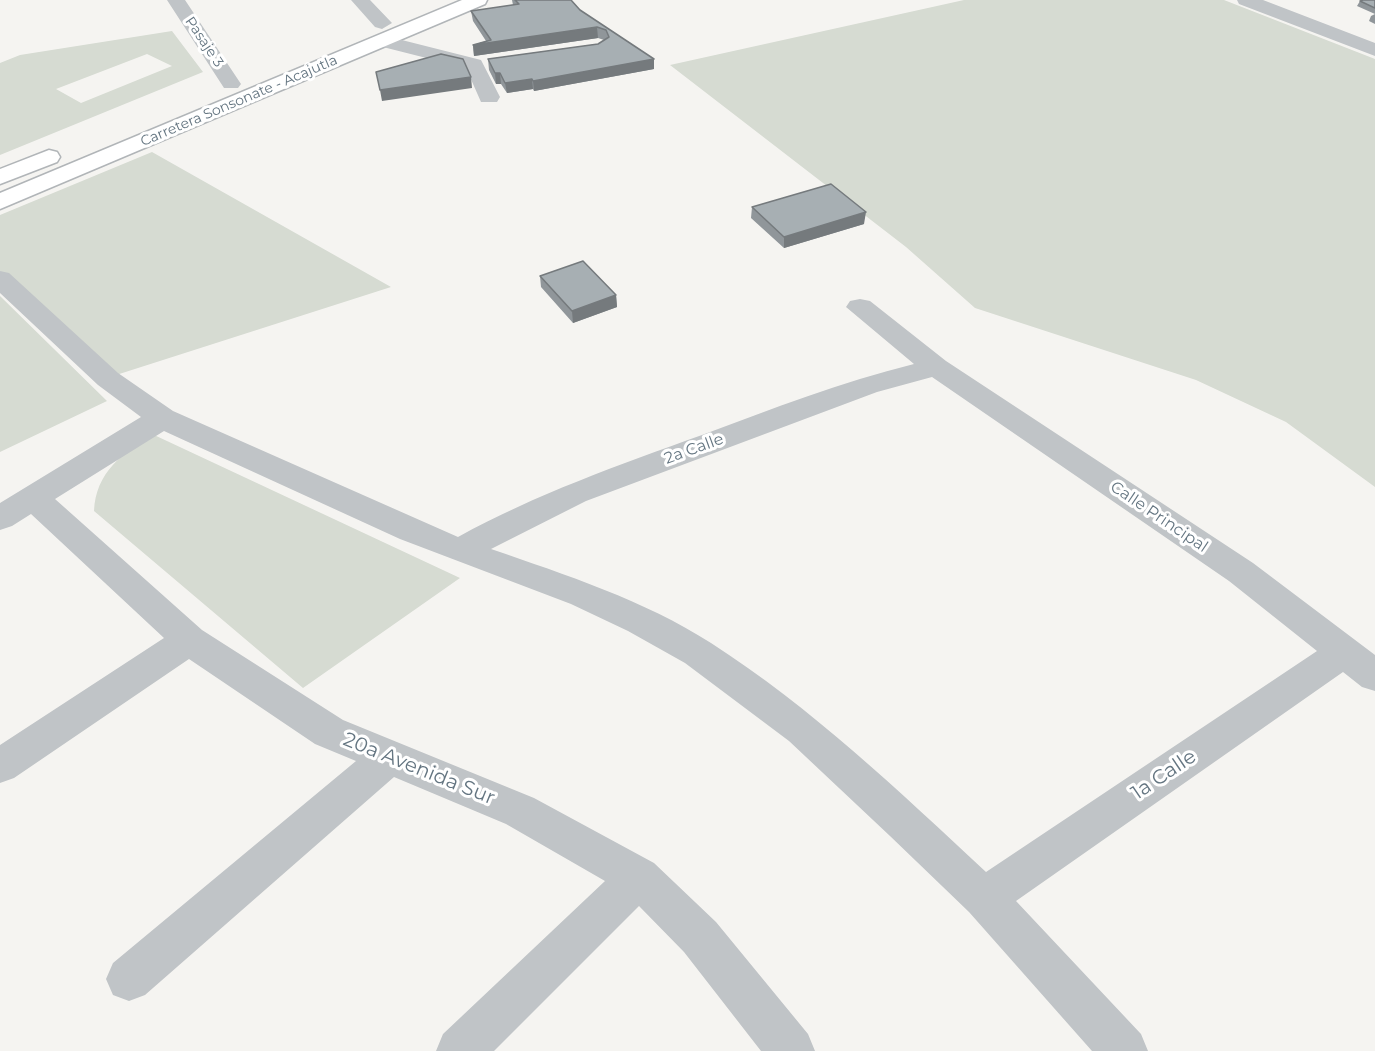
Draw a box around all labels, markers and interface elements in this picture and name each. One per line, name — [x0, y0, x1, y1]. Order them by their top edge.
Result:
street label: Pasaje 3 — [181, 14, 227, 70]
street label: Carretera Sonsonate - Acajutla — [138, 52, 340, 150]
street label: 2a Calle — [662, 429, 726, 469]
street label: Calle Principal — [1107, 477, 1211, 557]
street label: 20a Avenida Sur — [340, 728, 498, 810]
street label: 1a Calle — [1127, 745, 1201, 805]

